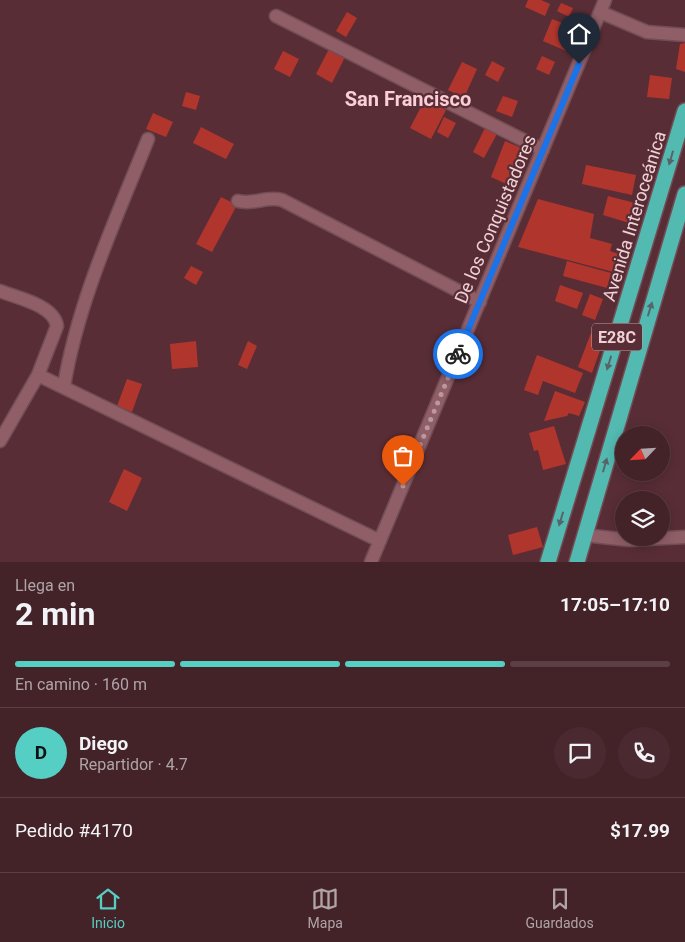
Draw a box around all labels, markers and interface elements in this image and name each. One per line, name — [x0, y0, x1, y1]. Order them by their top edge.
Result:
pin — [558, 13, 600, 64]
icon: home — [565, 20, 593, 48]
district label: San Francisco — [345, 87, 471, 111]
street label: Avenida Interoceánica — [598, 128, 670, 304]
street label: De los Conquistadores — [450, 132, 540, 306]
one-way arrow — [666, 150, 674, 165]
one-way arrow — [647, 301, 655, 316]
road number: E28C — [592, 324, 642, 351]
courier — [433, 329, 483, 379]
icon: bike — [444, 340, 472, 368]
one-way arrow — [605, 356, 612, 371]
north arrow — [615, 426, 670, 481]
map controls — [615, 426, 670, 546]
pin — [382, 435, 424, 486]
icon: bag — [389, 442, 417, 470]
one-way arrow — [601, 457, 609, 472]
button: layers — [615, 491, 670, 546]
one-way arrow — [557, 511, 564, 526]
text: Llega en — [15, 576, 75, 595]
text: 17:05–17:10 — [560, 593, 670, 616]
text: 2 min — [15, 595, 95, 633]
text: En camino · 160 m — [15, 675, 147, 694]
button: chat — [554, 727, 606, 779]
button: phone — [618, 727, 670, 779]
text: Diego — [79, 732, 128, 755]
text: D — [35, 741, 47, 764]
text: Repartidor · 4.7 — [79, 755, 188, 774]
text: Pedido #4170 — [15, 819, 133, 842]
text: $17.99 — [610, 819, 670, 842]
tab: Inicio — [91, 885, 125, 931]
tab: Mapa — [308, 885, 343, 931]
tab: Guardados — [526, 885, 594, 931]

